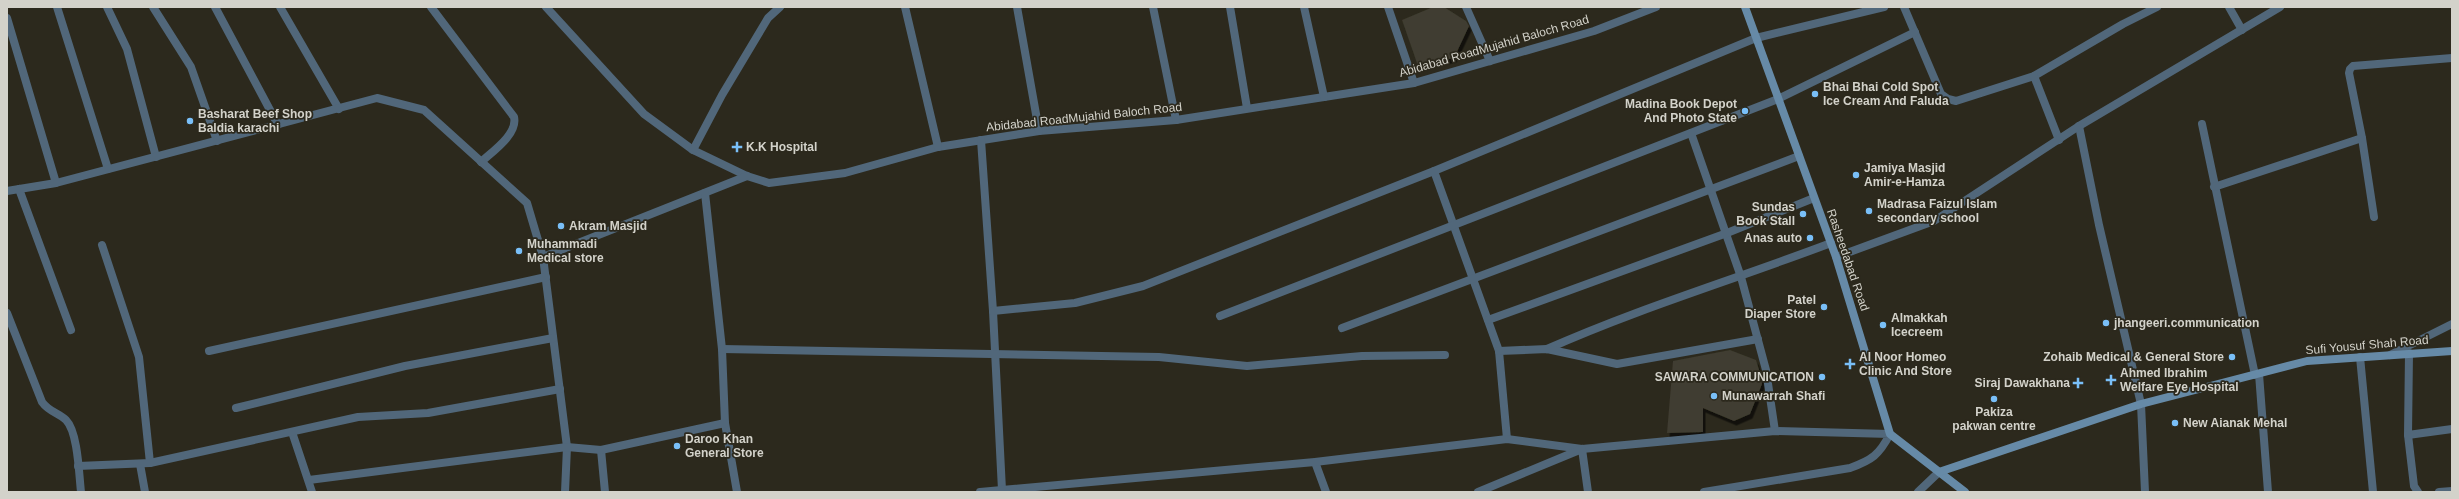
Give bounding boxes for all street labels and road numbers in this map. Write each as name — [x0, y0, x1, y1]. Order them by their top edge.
street label: Abidabad RoadMujahid Baloch Road — [1397, 12, 1591, 80]
street label: Abidabad RoadMujahid Baloch Road — [985, 100, 1183, 134]
street label: Rasheedabad Road — [1824, 207, 1872, 313]
street label: Sufi Yousuf Shah Road — [2305, 333, 2429, 357]

